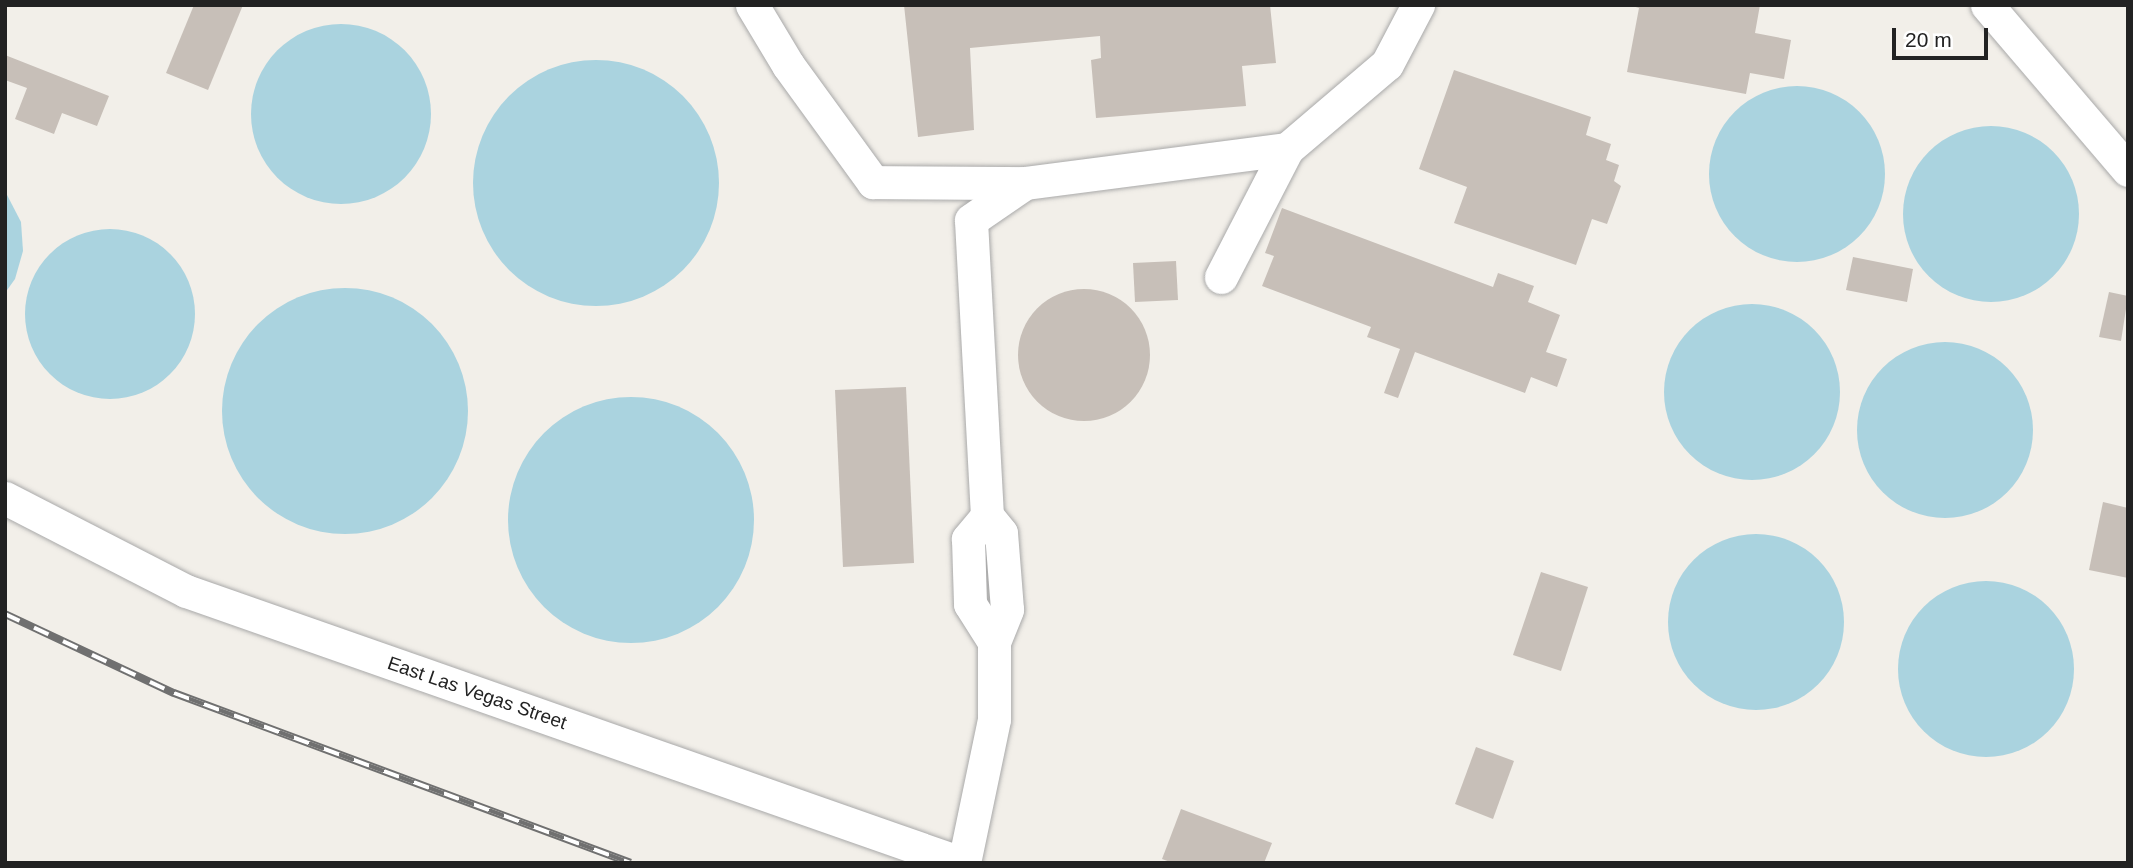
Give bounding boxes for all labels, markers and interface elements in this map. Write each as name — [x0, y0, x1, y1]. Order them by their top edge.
scale bar — [1895, 14, 1991, 58]
text: 20 m — [1905, 28, 1952, 51]
street label: East Las Vegas Street — [384, 652, 570, 734]

